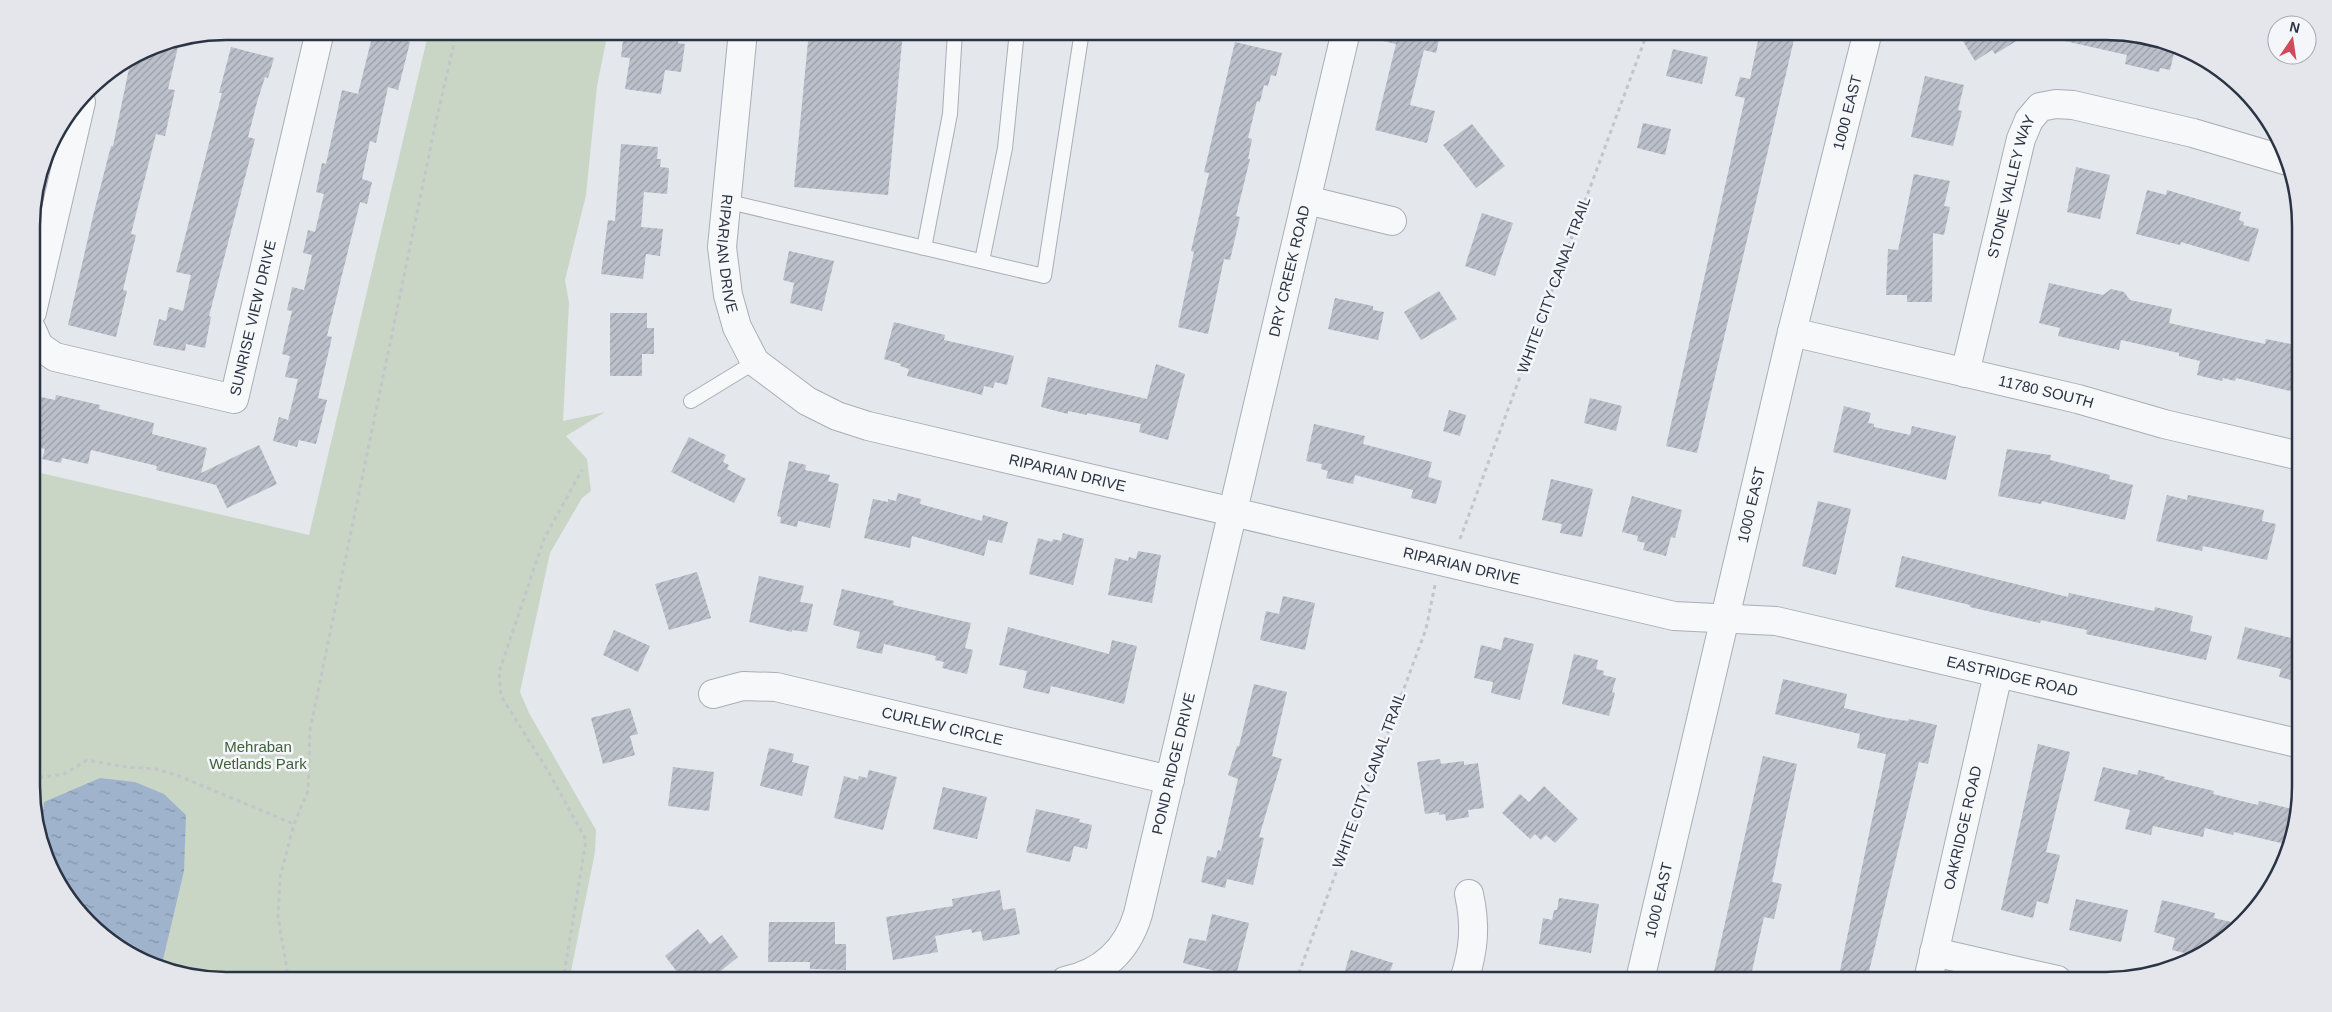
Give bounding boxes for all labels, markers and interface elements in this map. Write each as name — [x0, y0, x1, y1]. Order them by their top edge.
north arrow — [2267, 15, 2317, 65]
text: N — [2288, 18, 2302, 36]
street label: 1000 EAST — [1829, 73, 1865, 152]
street label: STONE VALLEY WAY — [1984, 112, 2038, 260]
street label: RIPARIAN DRIVE — [714, 194, 742, 315]
street label: WHITE CITY CANAL TRAIL — [1514, 194, 1593, 375]
street label: DRY CREEK ROAD — [1265, 203, 1313, 338]
street label: SUNRISE VIEW DRIVE — [226, 238, 279, 397]
street label: 11780 SOUTH — [1997, 372, 2096, 411]
street label: RIPARIAN DRIVE — [1007, 450, 1128, 495]
street label: 1000 EAST — [1734, 465, 1768, 544]
street label: RIPARIAN DRIVE — [1401, 543, 1522, 587]
street label: EASTRIDGE ROAD — [1945, 652, 2080, 700]
street label: WHITE CITY CANAL TRAIL — [1329, 689, 1408, 870]
street label: POND RIDGE DRIVE — [1148, 691, 1198, 836]
street label: CURLEW CIRCLE — [880, 703, 1005, 748]
park label: Mehraban Wetlands Park — [209, 738, 307, 772]
street label: OAKRIDGE ROAD — [1940, 764, 1985, 892]
street label: 1000 EAST — [1641, 861, 1675, 939]

